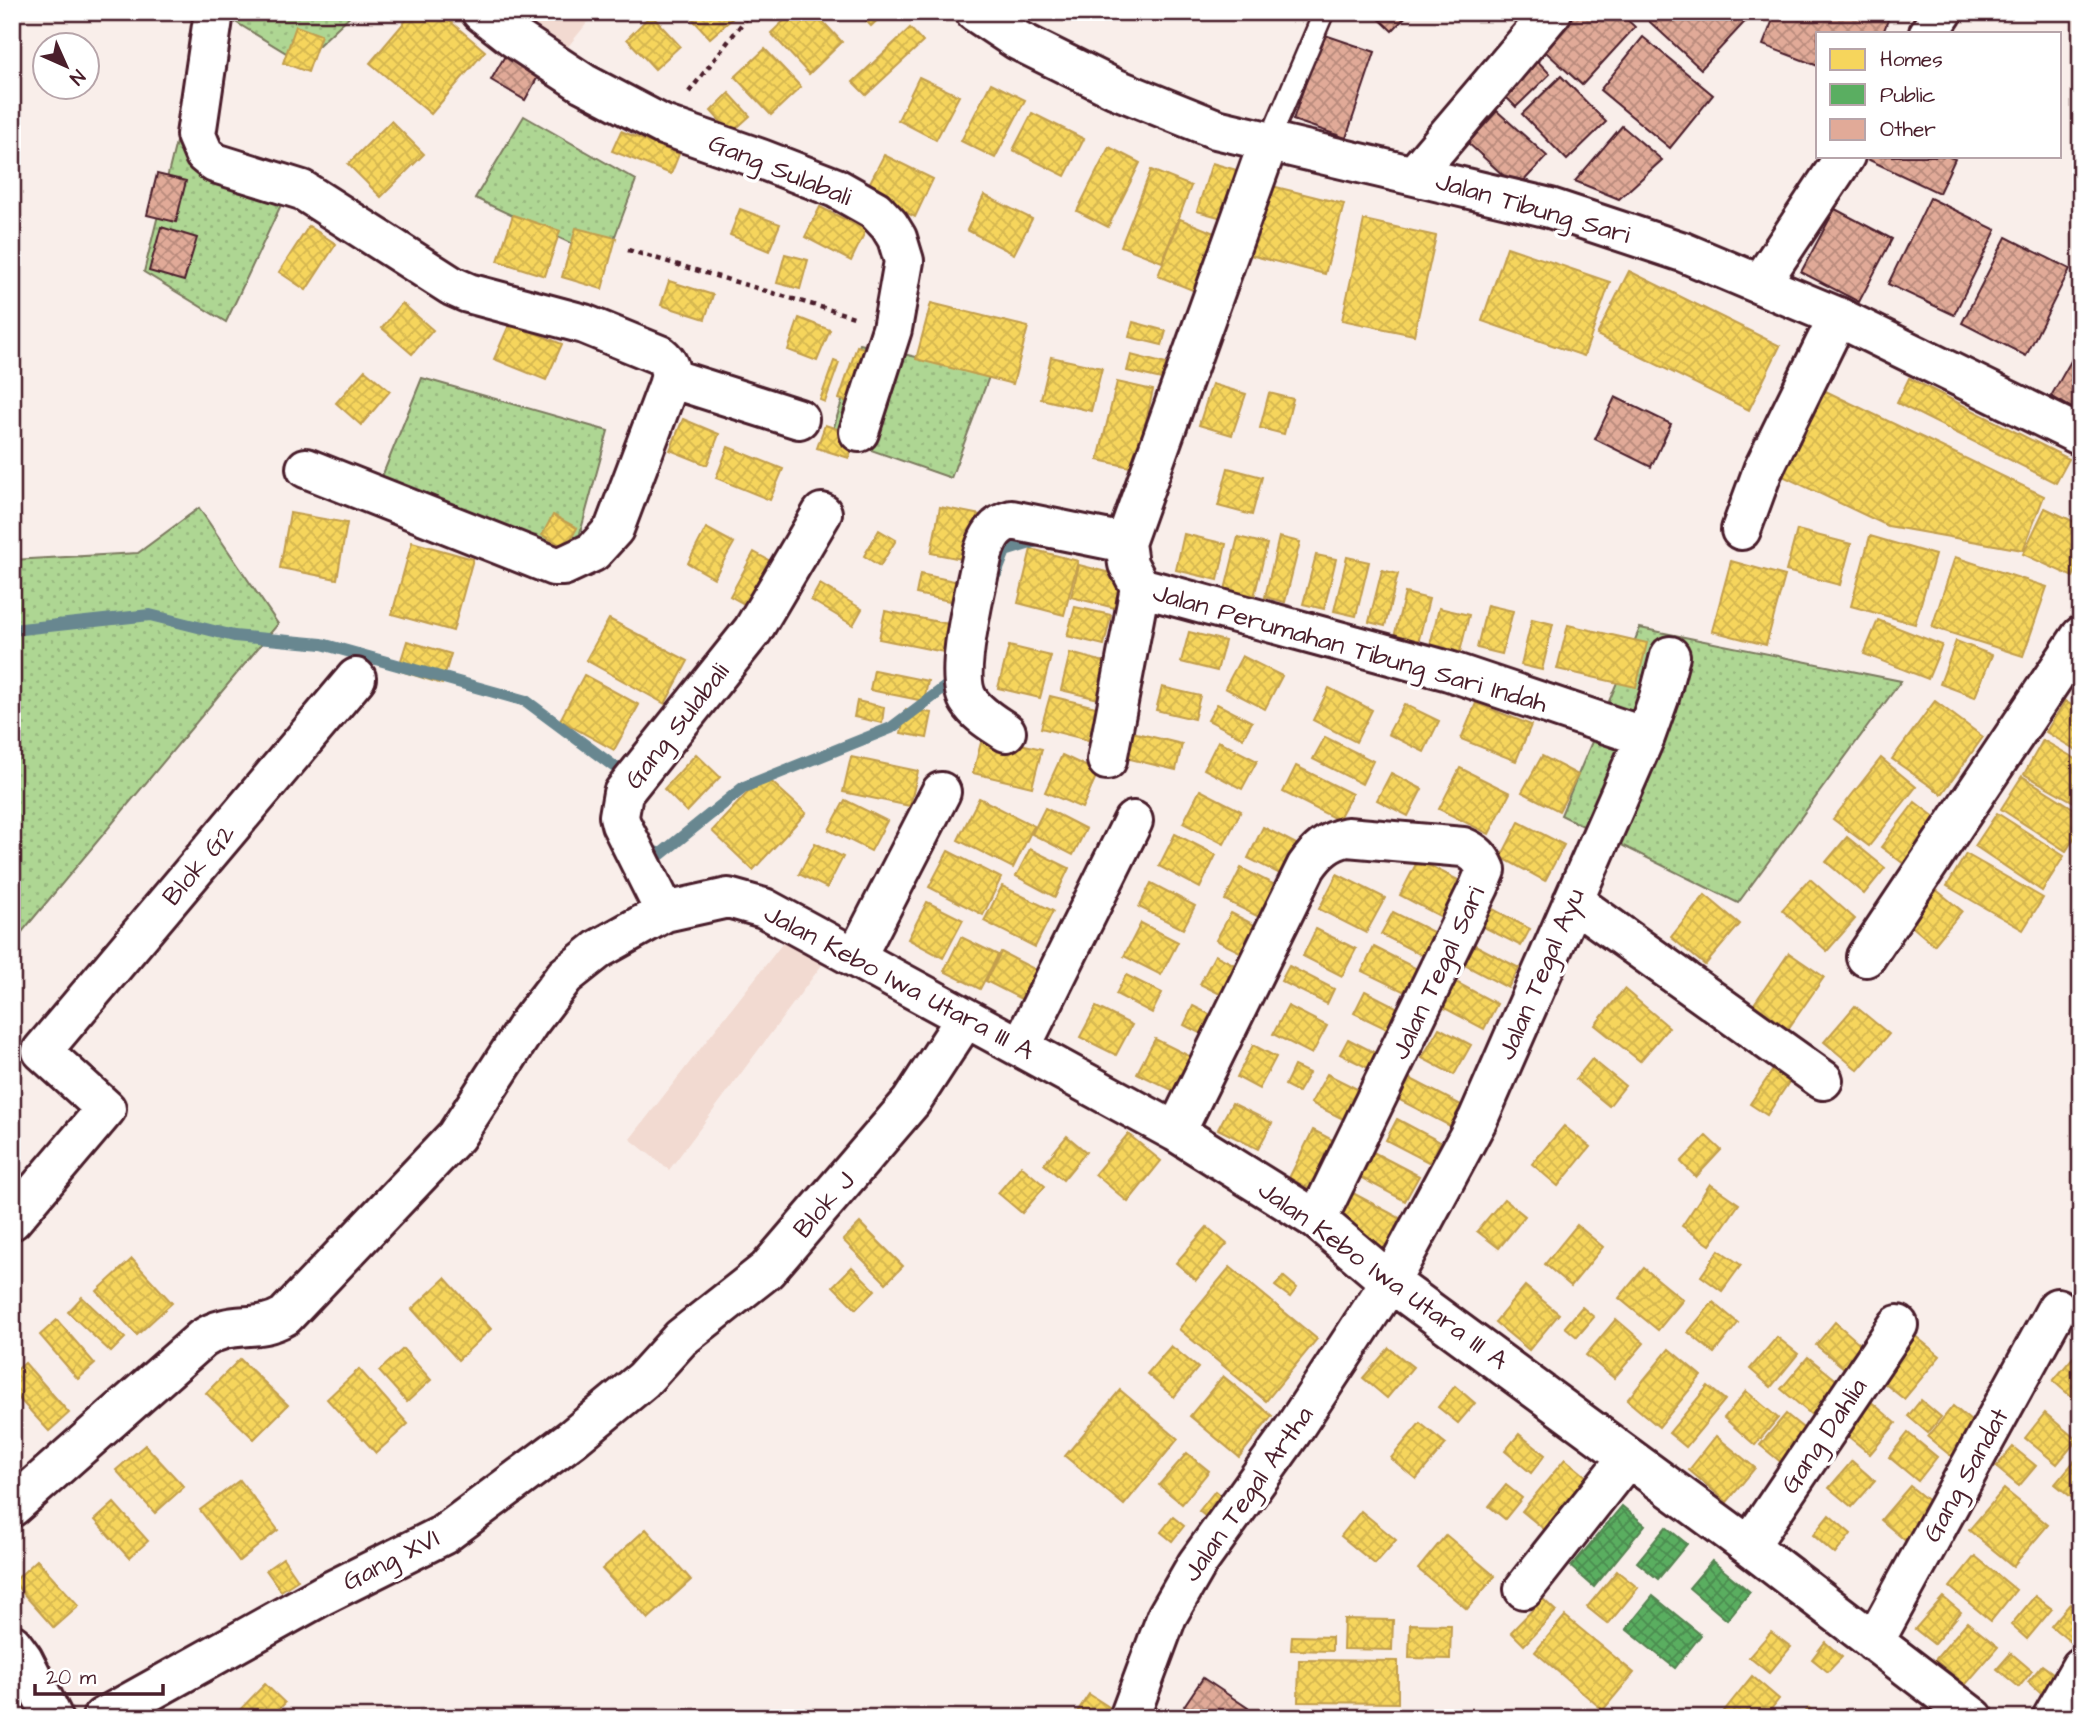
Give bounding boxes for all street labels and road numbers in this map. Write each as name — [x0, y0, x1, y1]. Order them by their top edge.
street label: Gang Sulabali — [702, 125, 857, 217]
street label: Jalan Tibung Sari — [1431, 163, 1634, 255]
street label: Jalan Perumahan Tibung Sari Indah — [1148, 574, 1551, 724]
street label: Gang Sulabali — [616, 655, 739, 798]
street label: Blok G2 — [154, 816, 244, 914]
street label: Jalan Tegal Sari — [1382, 880, 1496, 1066]
street label: Jalan Tegal Ayu — [1489, 883, 1595, 1066]
street label: Jalan Kebo Iwa Utara III A — [758, 895, 1041, 1069]
street label: Blok J — [785, 1164, 863, 1246]
street label: Jalan Kebo Iwa Utara III A — [1251, 1172, 1516, 1378]
street label: Gang Dahlia — [1772, 1371, 1878, 1502]
street label: Jalan Tegal Artha — [1174, 1399, 1324, 1590]
street label: Gang Sandat — [1914, 1401, 2020, 1549]
street label: Gang XVI — [337, 1520, 446, 1601]

